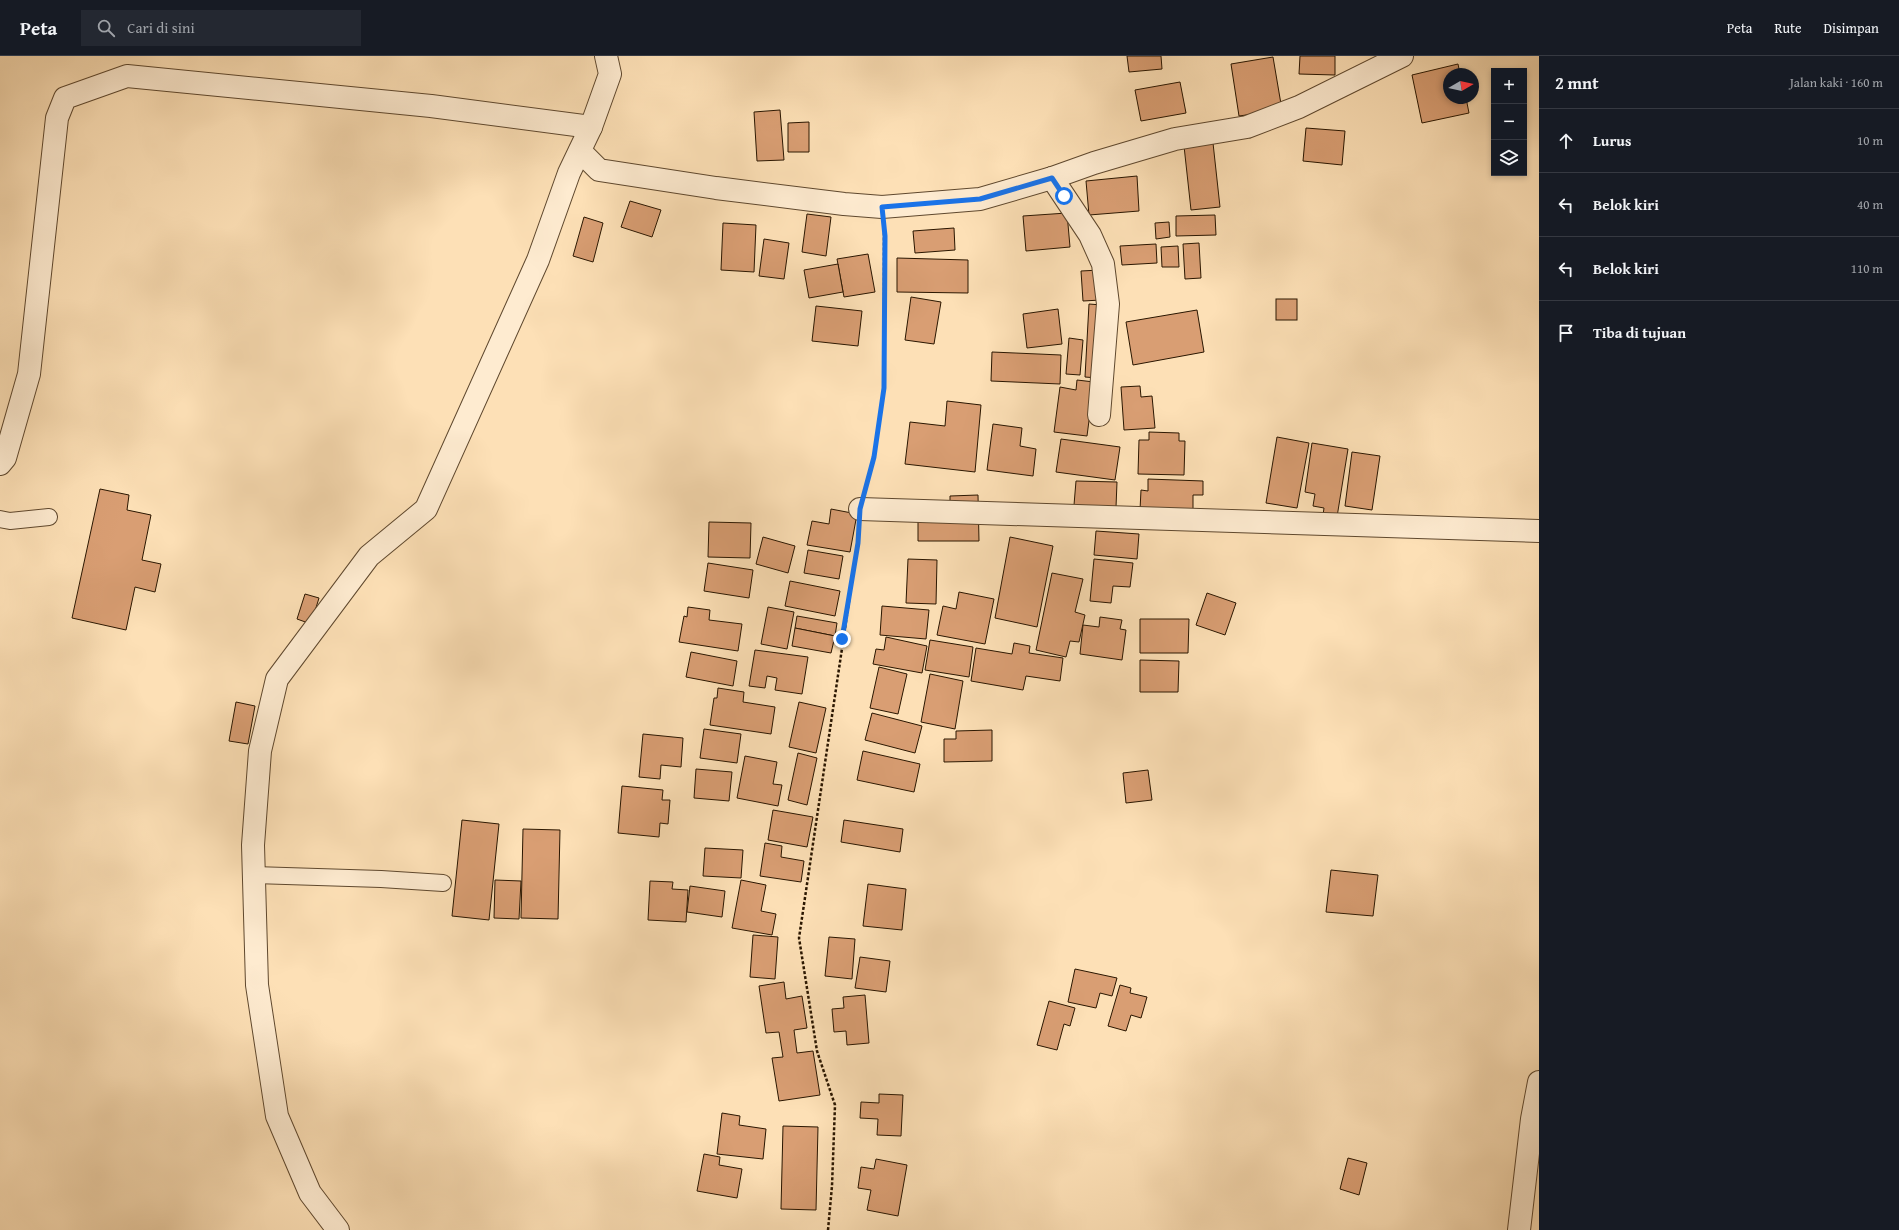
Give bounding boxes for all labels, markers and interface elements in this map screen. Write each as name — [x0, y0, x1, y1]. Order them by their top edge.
search box — [81, 10, 361, 46]
text: Peta — [20, 14, 57, 42]
icon: search — [95, 17, 117, 39]
text: Cari di sini — [127, 17, 195, 38]
text: Peta — [1727, 18, 1752, 38]
text: Rute — [1774, 18, 1802, 38]
text: Disimpan — [1824, 18, 1879, 38]
north arrow — [1443, 68, 1479, 104]
map controls — [1491, 68, 1527, 176]
button: + — [1491, 68, 1527, 104]
text: 2 mnt — [1555, 70, 1599, 95]
text: Jalan kaki · 160 m — [1790, 73, 1883, 92]
button: − — [1491, 104, 1527, 140]
icon: ahead — [1555, 130, 1577, 152]
text: Lurus — [1593, 130, 1631, 151]
text: 10 m — [1857, 131, 1883, 150]
button: layers — [1491, 140, 1527, 176]
route start — [1055, 187, 1073, 205]
icon: left — [1555, 194, 1577, 216]
text: Belok kiri — [1593, 194, 1659, 215]
text: 40 m — [1857, 195, 1883, 214]
icon: left — [1555, 258, 1577, 280]
text: Belok kiri — [1593, 258, 1659, 279]
text: 110 m — [1851, 259, 1883, 278]
icon: arrive — [1555, 322, 1577, 344]
text: Tiba di tujuan — [1593, 322, 1686, 343]
route end — [833, 630, 851, 648]

